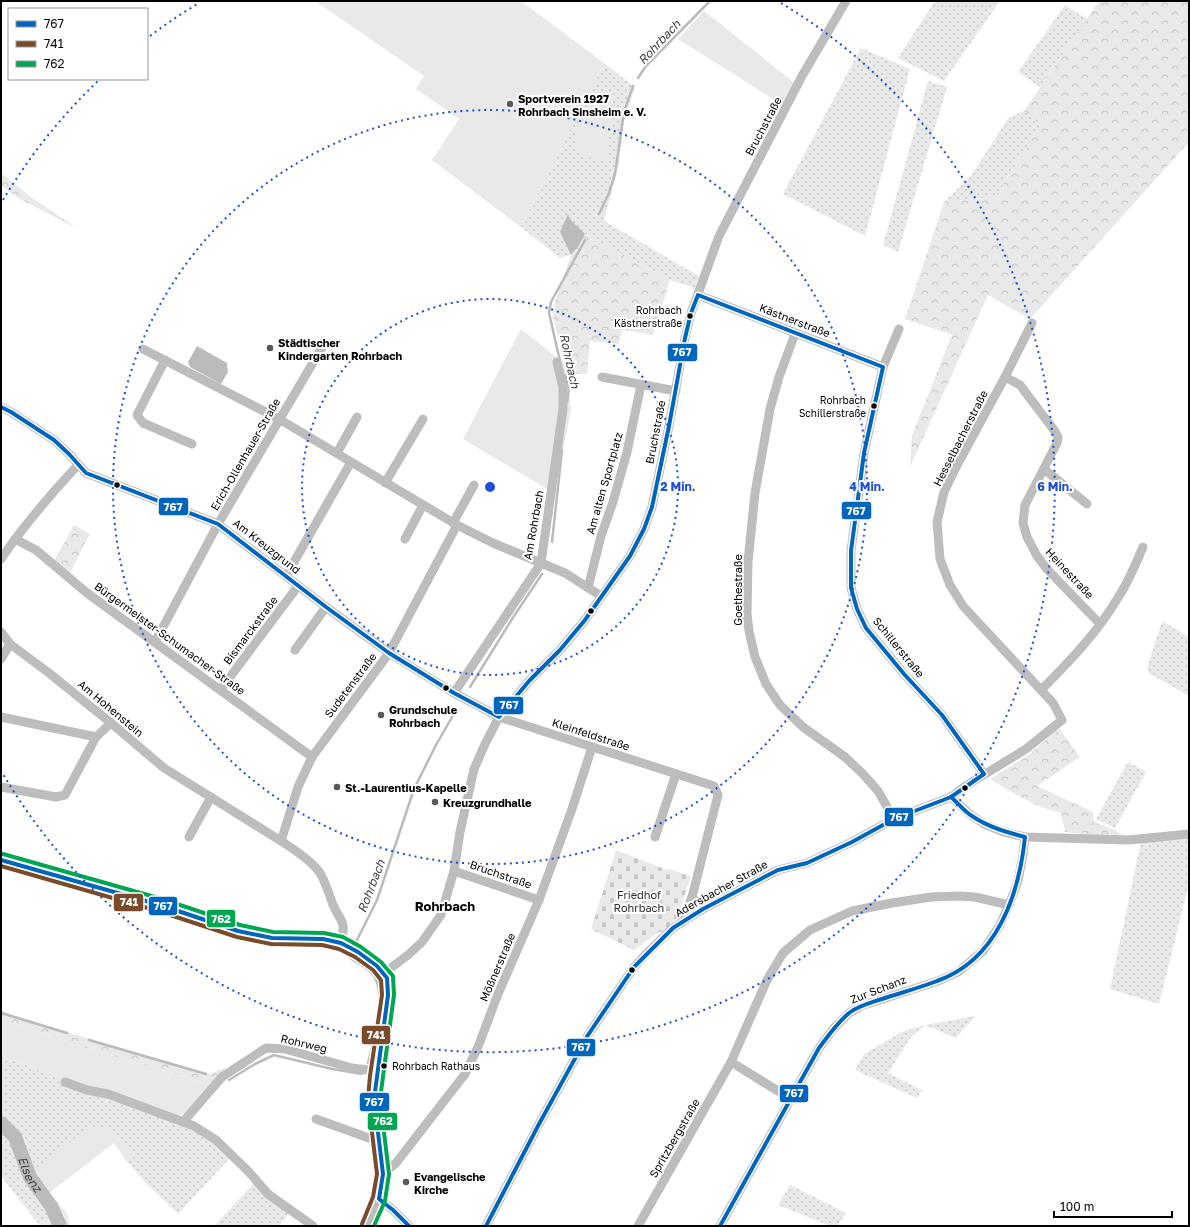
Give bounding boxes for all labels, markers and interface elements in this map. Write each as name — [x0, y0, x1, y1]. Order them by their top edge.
legend — [8, 8, 148, 80]
text: 767 — [44, 16, 64, 31]
water label: Rohrbach — [635, 16, 684, 67]
text: 741 — [44, 36, 64, 51]
text: 762 — [44, 56, 65, 71]
place label: Sportverein 1927 Rohrbach Sinsheim e. V. — [518, 92, 647, 118]
street label: Bruchstraße — [742, 94, 784, 158]
marker: Sportverein 1927 Rohrbach Sinsheim e. V. — [505, 99, 515, 109]
street label: Kästnerstraße — [758, 301, 832, 339]
place label: Rohrbach Kästnerstraße — [614, 304, 682, 329]
marker: Rohrbach Kästnerstraße — [685, 311, 695, 321]
water label: Rohrbach — [557, 332, 583, 390]
place label: Städtischer Kindergarten Rohrbach — [278, 336, 402, 362]
marker: Städtischer Kindergarten Rohrbach — [265, 343, 275, 353]
line badge: 767 — [667, 343, 698, 362]
text: 767 — [673, 345, 691, 358]
street label: Hesselbacherstraße — [930, 388, 990, 488]
place label: Rohrbach Schillerstraße — [799, 394, 866, 419]
street label: Erich-Ollenhauer-Straße — [208, 396, 282, 512]
street label: Bruchstraße — [642, 399, 668, 465]
marker: Rohrbach Schillerstraße — [869, 401, 879, 411]
street label: Am alten Sportplatz — [583, 430, 625, 536]
text: 2 Min. — [660, 479, 696, 494]
text: 4 Min. — [849, 479, 885, 494]
text: 6 Min. — [1037, 479, 1073, 494]
unlabelled marker — [112, 480, 122, 490]
centre of rings — [483, 480, 497, 494]
street label: Am Rohrbach — [520, 489, 546, 561]
line badge: 767 — [158, 497, 189, 516]
text: 767 — [164, 500, 182, 513]
line badge: 767 — [841, 501, 872, 520]
text: 767 — [847, 504, 865, 517]
street label: Am Kreuzgrund — [231, 516, 303, 576]
street label: Heinestraße — [1043, 545, 1097, 601]
street label: Goethestraße — [731, 554, 744, 626]
street label: Bürgermeister-Schumacher-Straße — [92, 579, 248, 697]
street label: Bismarckstraße — [220, 593, 280, 667]
unlabelled marker — [586, 606, 596, 616]
street label: Schillerstraße — [871, 614, 927, 680]
street label: Sudetenstraße — [321, 650, 379, 720]
street label: Am Hohenstein — [76, 677, 146, 739]
unlabelled marker — [441, 683, 451, 693]
line badge: 767 — [493, 696, 524, 715]
text: 767 — [500, 698, 518, 711]
place label: Grundschule Rohrbach — [389, 703, 458, 729]
marker: Grundschule Rohrbach — [376, 710, 386, 720]
street label: Kleinfeldstraße — [551, 715, 631, 753]
place label: St.-Laurentius-Kapelle — [345, 781, 467, 794]
marker: St.-Laurentius-Kapelle — [332, 782, 342, 792]
unlabelled marker — [960, 783, 970, 793]
place label: Kreuzgrundhalle — [443, 796, 532, 809]
marker: Kreuzgrundhalle — [430, 797, 440, 807]
line badge: 767 — [884, 807, 914, 827]
text: 767 — [890, 810, 908, 823]
water label: Rohrbach — [354, 857, 388, 915]
street label: Bruchstraße — [468, 857, 534, 891]
street label: Adersbacher Straße — [672, 857, 770, 919]
park label: Friedhof Rohrbach — [614, 888, 664, 914]
line badge: 741 — [113, 893, 144, 912]
text: 741 — [120, 895, 139, 908]
line badge: 767 — [148, 896, 178, 916]
district label: Rohrbach — [415, 898, 475, 914]
text: 767 — [154, 899, 172, 912]
line badge: 762 — [206, 909, 236, 928]
text: 762 — [211, 912, 231, 925]
street label: Mößnerstraße — [477, 931, 517, 1003]
unlabelled marker — [627, 965, 637, 975]
street label: Zur Schanz — [848, 972, 908, 1006]
line badge: 741 — [361, 1025, 391, 1045]
text: 741 — [367, 1028, 386, 1041]
street label: Rohrweg — [280, 1031, 328, 1055]
line badge: 767 — [566, 1038, 596, 1057]
text: 767 — [572, 1040, 590, 1053]
place label: Rohrbach Rathaus — [392, 1060, 480, 1072]
marker: Rohrbach Rathaus — [379, 1061, 389, 1071]
line badge: 767 — [779, 1084, 809, 1103]
text: 767 — [785, 1086, 803, 1099]
line badge: 767 — [359, 1092, 390, 1112]
text: 767 — [365, 1095, 383, 1108]
street label: Spritzbergstraße — [646, 1096, 702, 1180]
line badge: 762 — [367, 1112, 398, 1131]
text: 762 — [373, 1114, 393, 1127]
water label: Elsenz — [15, 1154, 47, 1196]
place label: Evangelische Kirche — [414, 1170, 486, 1196]
marker: Evangelische Kirche — [401, 1177, 411, 1187]
scale bar — [1054, 1193, 1172, 1219]
text: 100 m — [1060, 1199, 1094, 1214]

